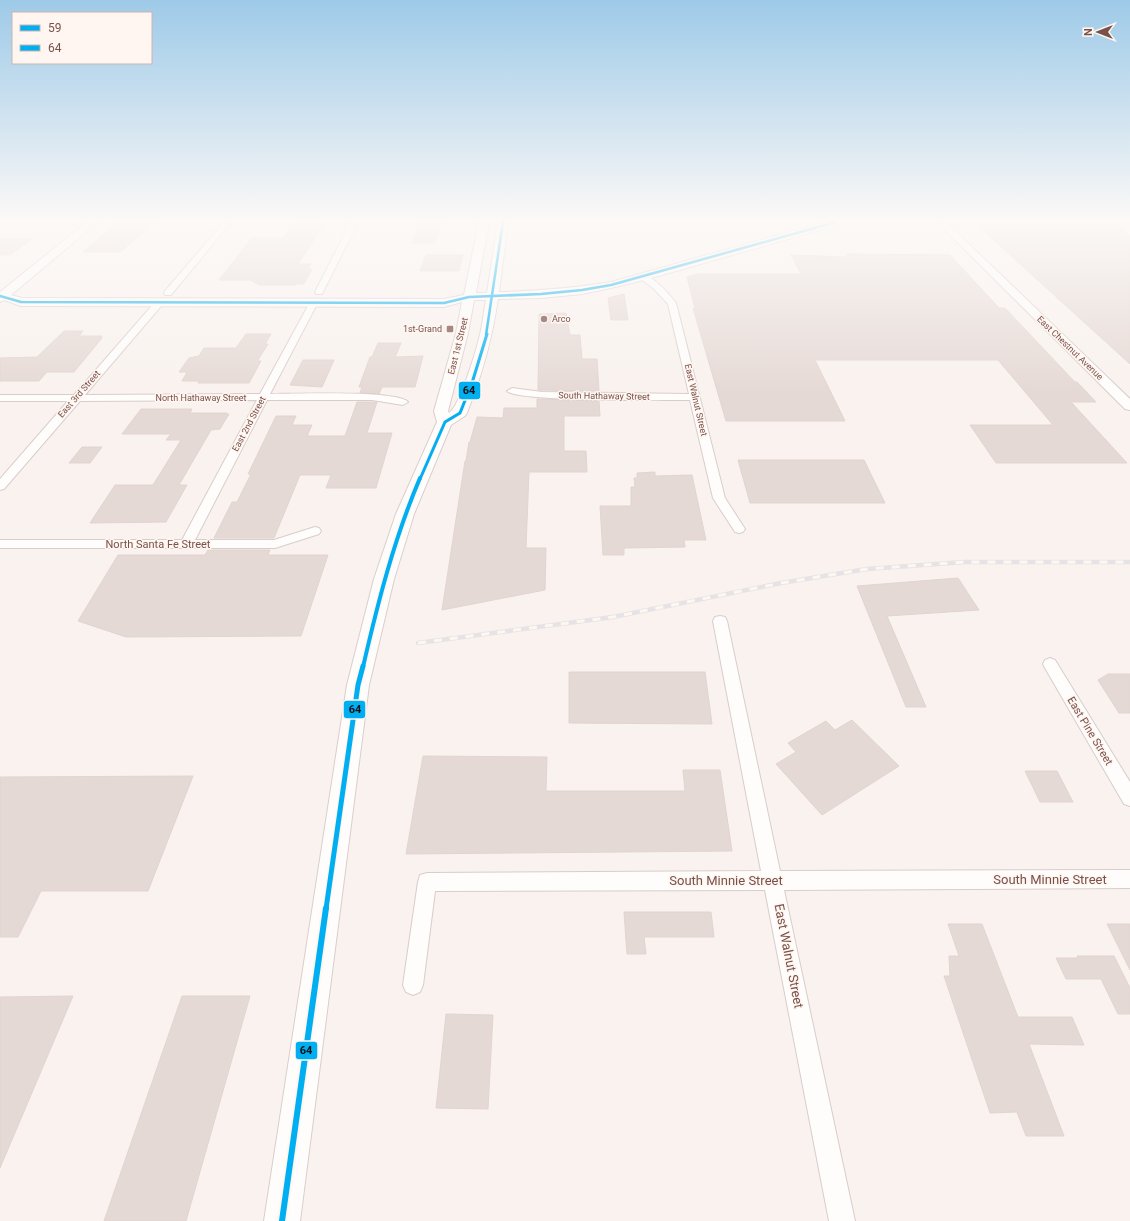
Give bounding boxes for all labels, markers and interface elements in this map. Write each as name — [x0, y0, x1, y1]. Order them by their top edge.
legend — [12, 12, 152, 64]
north arrow — [1078, 12, 1118, 52]
text: 59 — [48, 21, 62, 35]
text: N — [1082, 28, 1095, 36]
text: 64 — [48, 41, 62, 55]
marker: Arco — [539, 314, 549, 324]
place label: Arco — [552, 314, 571, 324]
street label: East Chestnut Avenue — [1035, 314, 1105, 382]
street label: East 1st Street — [446, 316, 470, 376]
place label: 1st-Grand — [403, 324, 442, 334]
marker: 1st-Grand — [445, 324, 455, 334]
street label: East Walnut Street — [683, 363, 709, 437]
street label: East 3rd Street — [56, 368, 102, 420]
line badge: 64 — [458, 381, 481, 400]
text: 64 — [463, 384, 476, 397]
street label: South Hathaway Street — [558, 390, 650, 402]
street label: North Hathaway Street — [156, 393, 246, 403]
street label: East 2nd Street — [230, 395, 268, 453]
street label: North Santa Fe Street — [106, 538, 211, 551]
street label: East Pine Street — [1064, 694, 1116, 768]
line badge: 64 — [343, 700, 366, 719]
text: 64 — [349, 703, 362, 716]
street label: South Minnie Street — [993, 872, 1107, 887]
street label: South Minnie Street — [669, 873, 783, 888]
street label: East Walnut Street — [771, 902, 807, 1010]
line badge: 64 — [295, 1041, 318, 1060]
text: 64 — [300, 1044, 313, 1057]

